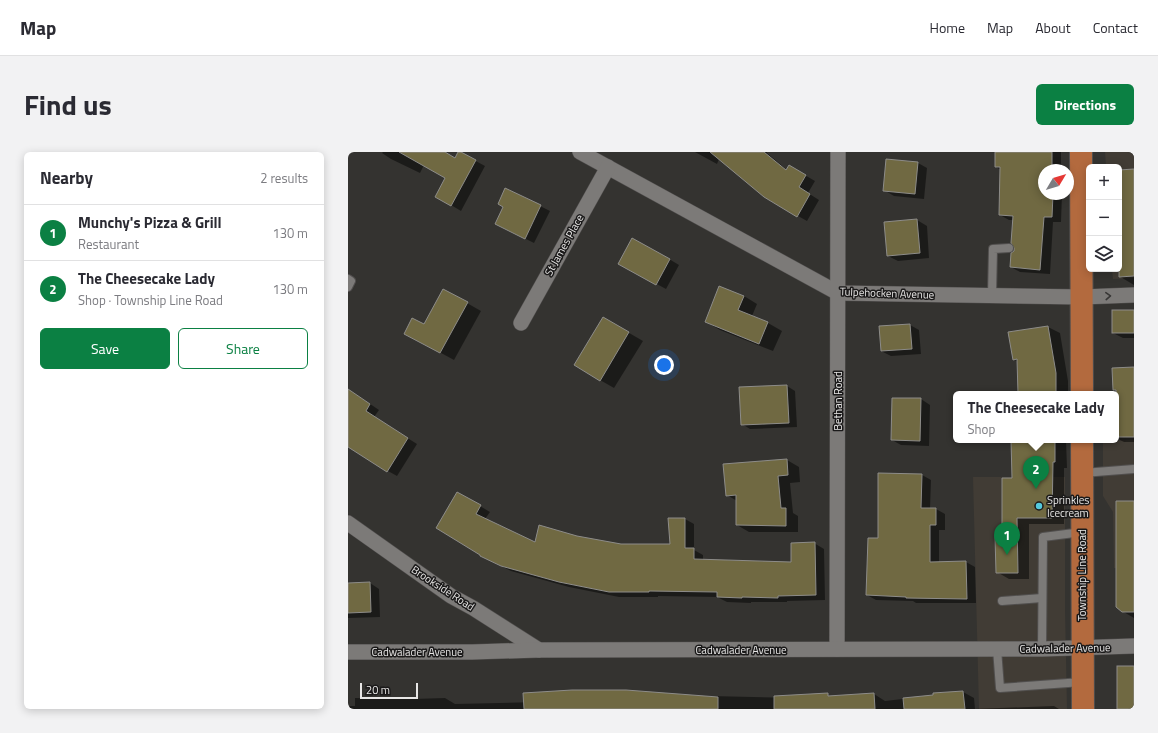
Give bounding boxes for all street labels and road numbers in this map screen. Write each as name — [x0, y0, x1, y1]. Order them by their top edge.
street label: St James Place — [541, 211, 588, 279]
street label: Tulpehocken Avenue — [839, 283, 935, 303]
street label: Bethan Road — [830, 371, 846, 431]
street label: Township Line Road — [1074, 529, 1090, 621]
street label: Brookside Road — [408, 562, 478, 615]
street label: Cadwalader Avenue — [1019, 639, 1111, 657]
street label: Cadwalader Avenue — [695, 642, 787, 658]
street label: Cadwalader Avenue — [371, 644, 463, 660]

